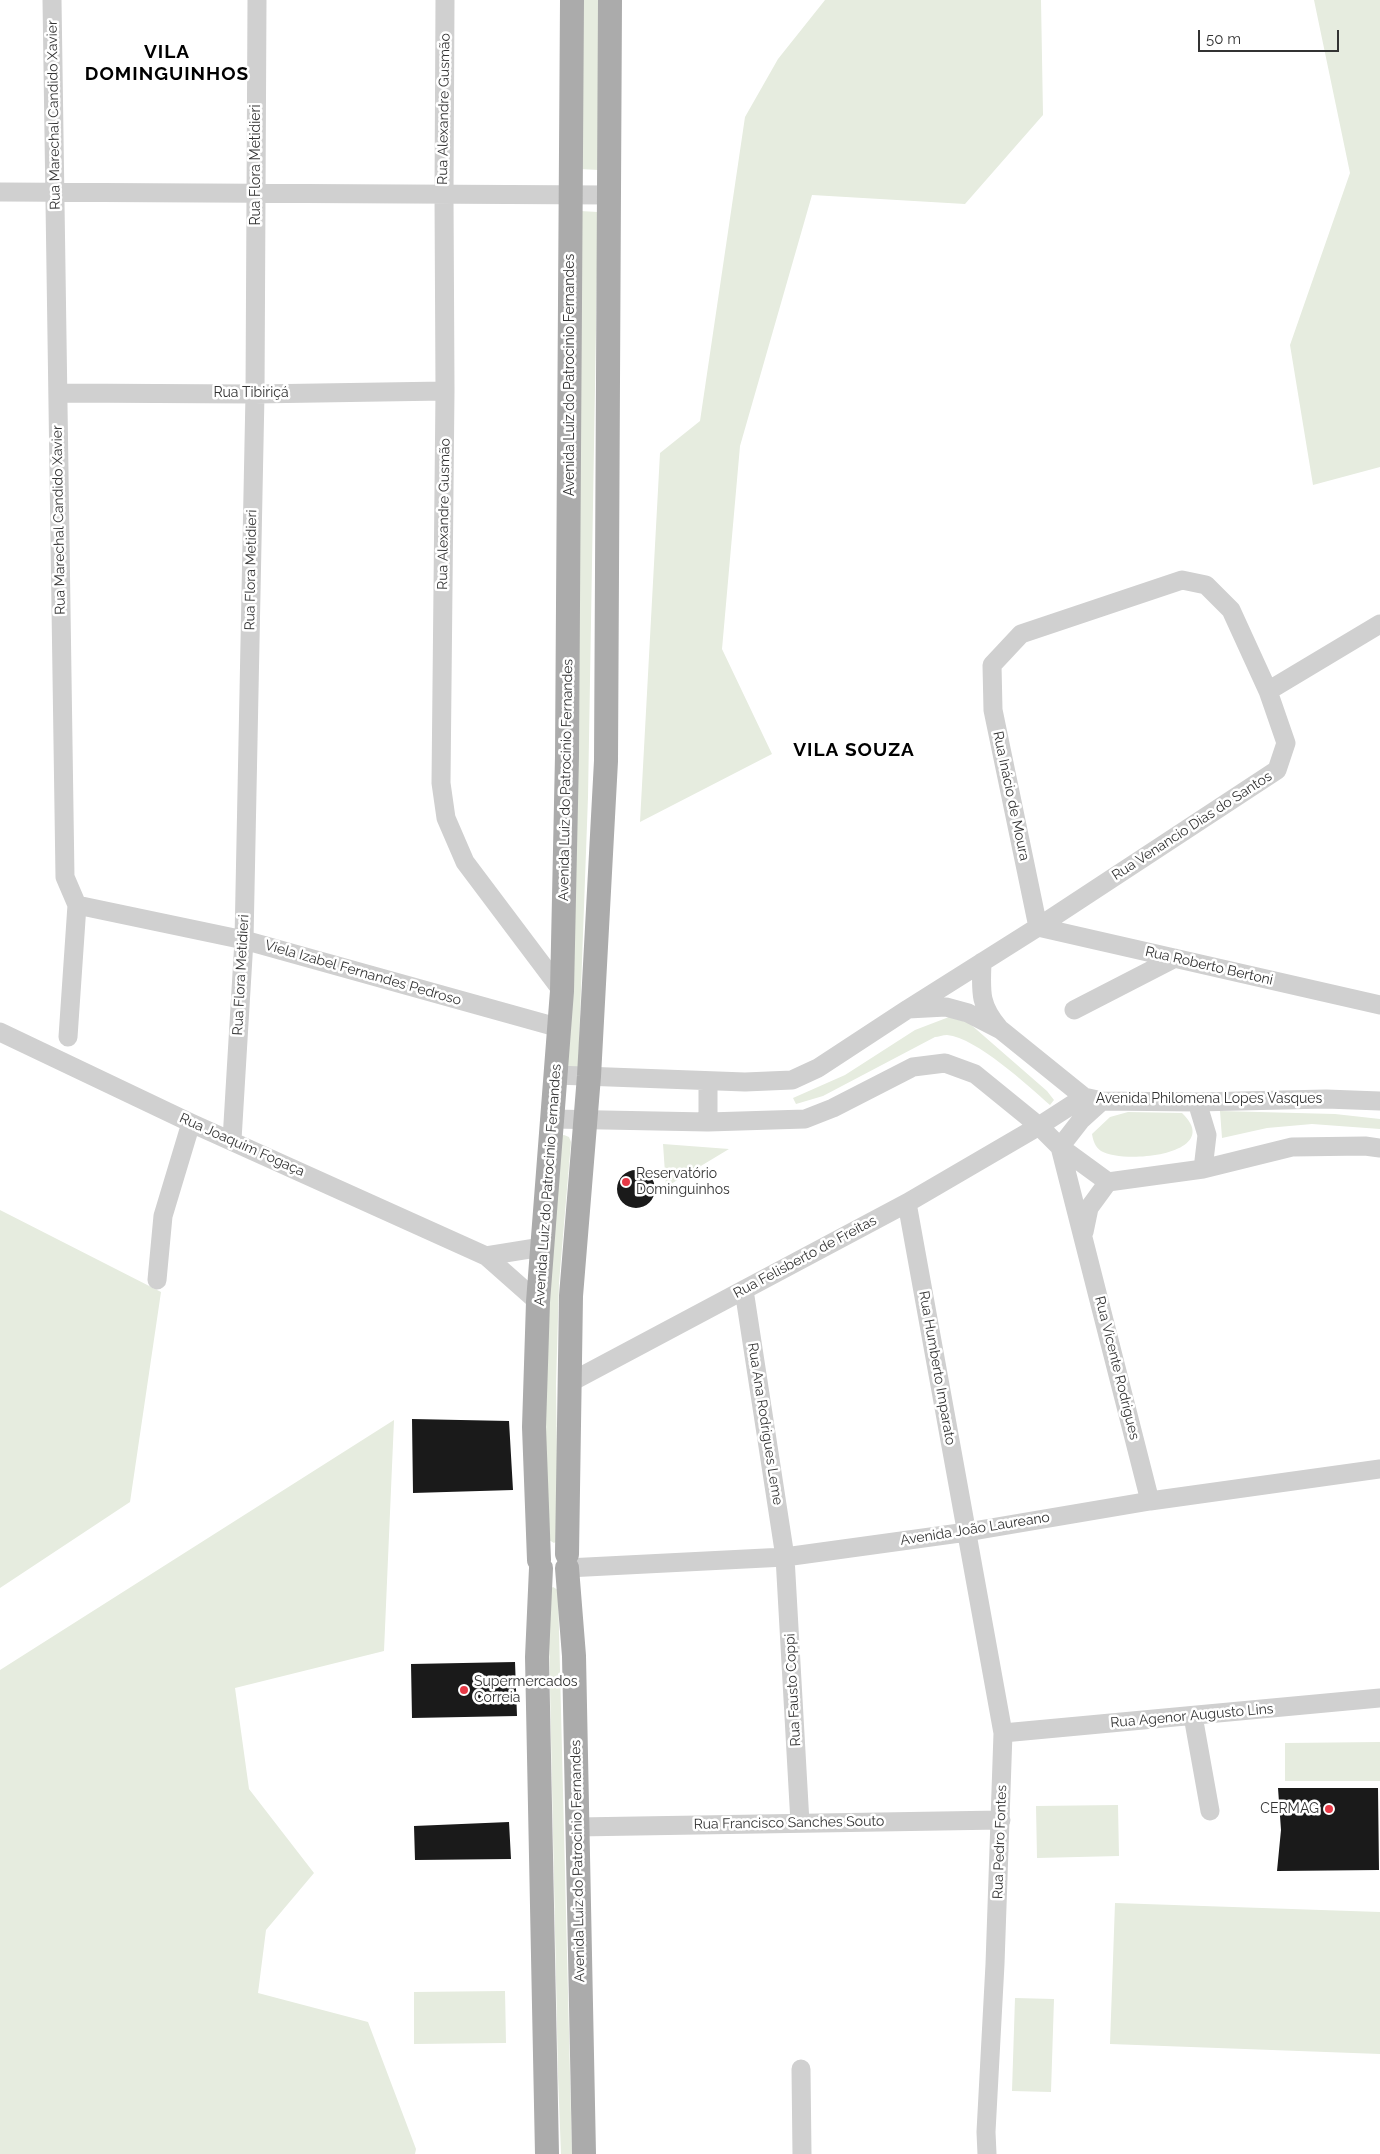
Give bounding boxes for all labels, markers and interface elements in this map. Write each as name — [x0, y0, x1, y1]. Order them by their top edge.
street label: Rua Marechal Candido Xavier — [44, 20, 64, 210]
scale bar — [1200, 20, 1341, 52]
text: 50 m — [1206, 30, 1241, 48]
street label: Rua Alexandre Gusmão — [434, 33, 454, 185]
district label: VILA DOMINGUINHOS — [83, 41, 251, 85]
street label: Rua Flora Metidieri — [248, 104, 264, 226]
street label: Avenida Luiz do Patrocinio Fernandes — [562, 254, 578, 496]
street label: Rua Tibiriçá — [213, 385, 289, 401]
street label: Rua Marechal Candido Xavier — [49, 425, 69, 615]
street label: Rua Alexandre Gusmão — [434, 438, 454, 590]
street label: Rua Flora Metidieri — [242, 509, 260, 631]
street label: Avenida Luiz do Patrocinio Fernandes — [555, 659, 577, 901]
street label: Rua Inácio de Moura — [989, 730, 1033, 862]
district label: VILA SOUZA — [792, 739, 916, 761]
street label: Rua Venancio Dias do Santos — [1109, 768, 1275, 884]
street label: Rua Flora Metidieri — [229, 914, 253, 1036]
street label: Viela Izabel Fernandes Pedroso — [263, 937, 463, 1009]
street label: Rua Roberto Bertoni — [1143, 943, 1275, 989]
street label: Avenida Luiz do Patrocinio Fernandes — [531, 1063, 565, 1307]
street label: Avenida Philomena Lopes Vasques — [1096, 1091, 1322, 1107]
street label: Rua Joaquim Fogaça — [177, 1110, 307, 1180]
place label: Reservatório Dominguinhos — [636, 1166, 730, 1198]
marker: Reservatório Dominguinhos — [620, 1176, 632, 1188]
street label: Rua Felisberto de Freitas — [731, 1212, 879, 1302]
street label: Rua Humberto Imparato — [915, 1290, 959, 1446]
street label: Rua Vicente Rodrigues — [1091, 1295, 1143, 1441]
street label: Rua Ana Rodrigues Leme — [744, 1342, 786, 1506]
street label: Avenida João Laureano — [899, 1509, 1051, 1549]
street label: Rua Fausto Coppi — [782, 1633, 804, 1747]
place label: Supermercados Correia — [474, 1674, 577, 1706]
marker: Supermercados Correia — [458, 1684, 470, 1696]
street label: Rua Agenor Augusto Lins — [1110, 1701, 1274, 1731]
street label: Avenida Luiz do Patrocinio Fernandes — [567, 1740, 589, 1982]
street label: Rua Pedro Fontes — [990, 1785, 1010, 1899]
place label: CERMAG — [1260, 1801, 1319, 1817]
marker: CERMAG — [1323, 1803, 1335, 1815]
street label: Rua Francisco Sanches Souto — [694, 1813, 884, 1833]

